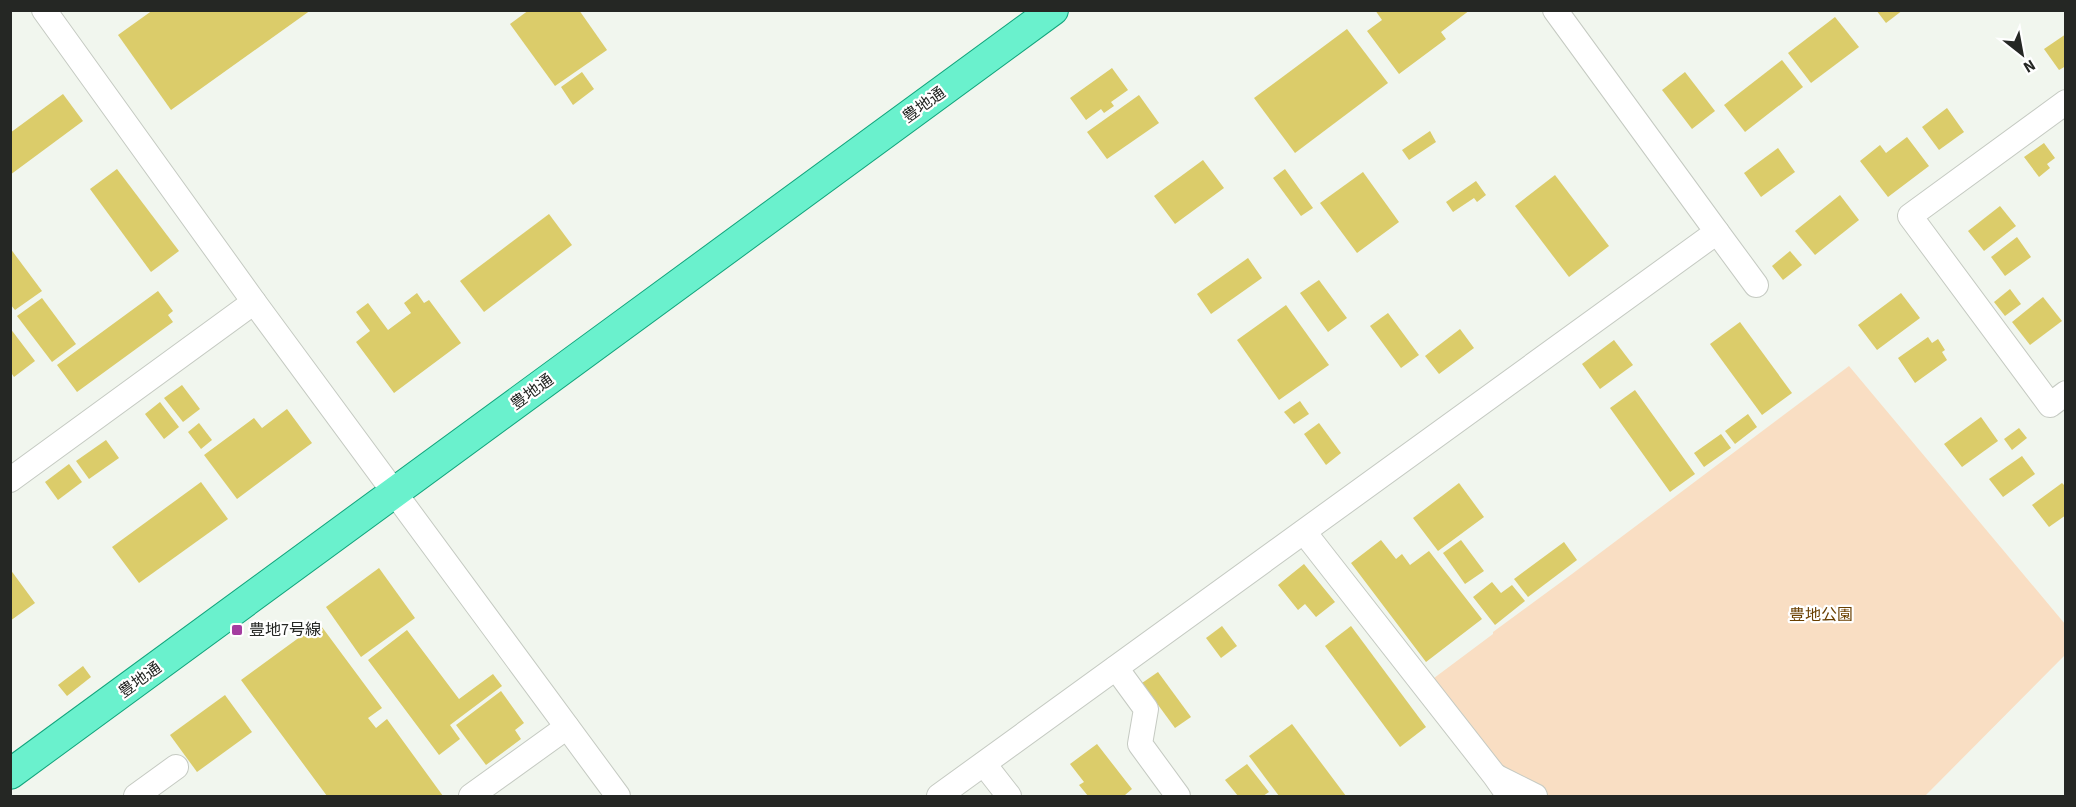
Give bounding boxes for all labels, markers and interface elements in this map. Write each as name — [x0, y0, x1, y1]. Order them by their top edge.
north arrow — [1992, 24, 2052, 84]
text: N — [2019, 54, 2039, 78]
street label: 豊地通 — [898, 82, 950, 128]
street label: 豊地通 — [506, 369, 558, 415]
park label: 豊地公園 — [1789, 604, 1853, 626]
place label: 豊地7号線 — [249, 619, 321, 641]
marker: 豊地7号線 — [230, 623, 244, 637]
street label: 豊地通 — [114, 657, 166, 703]

